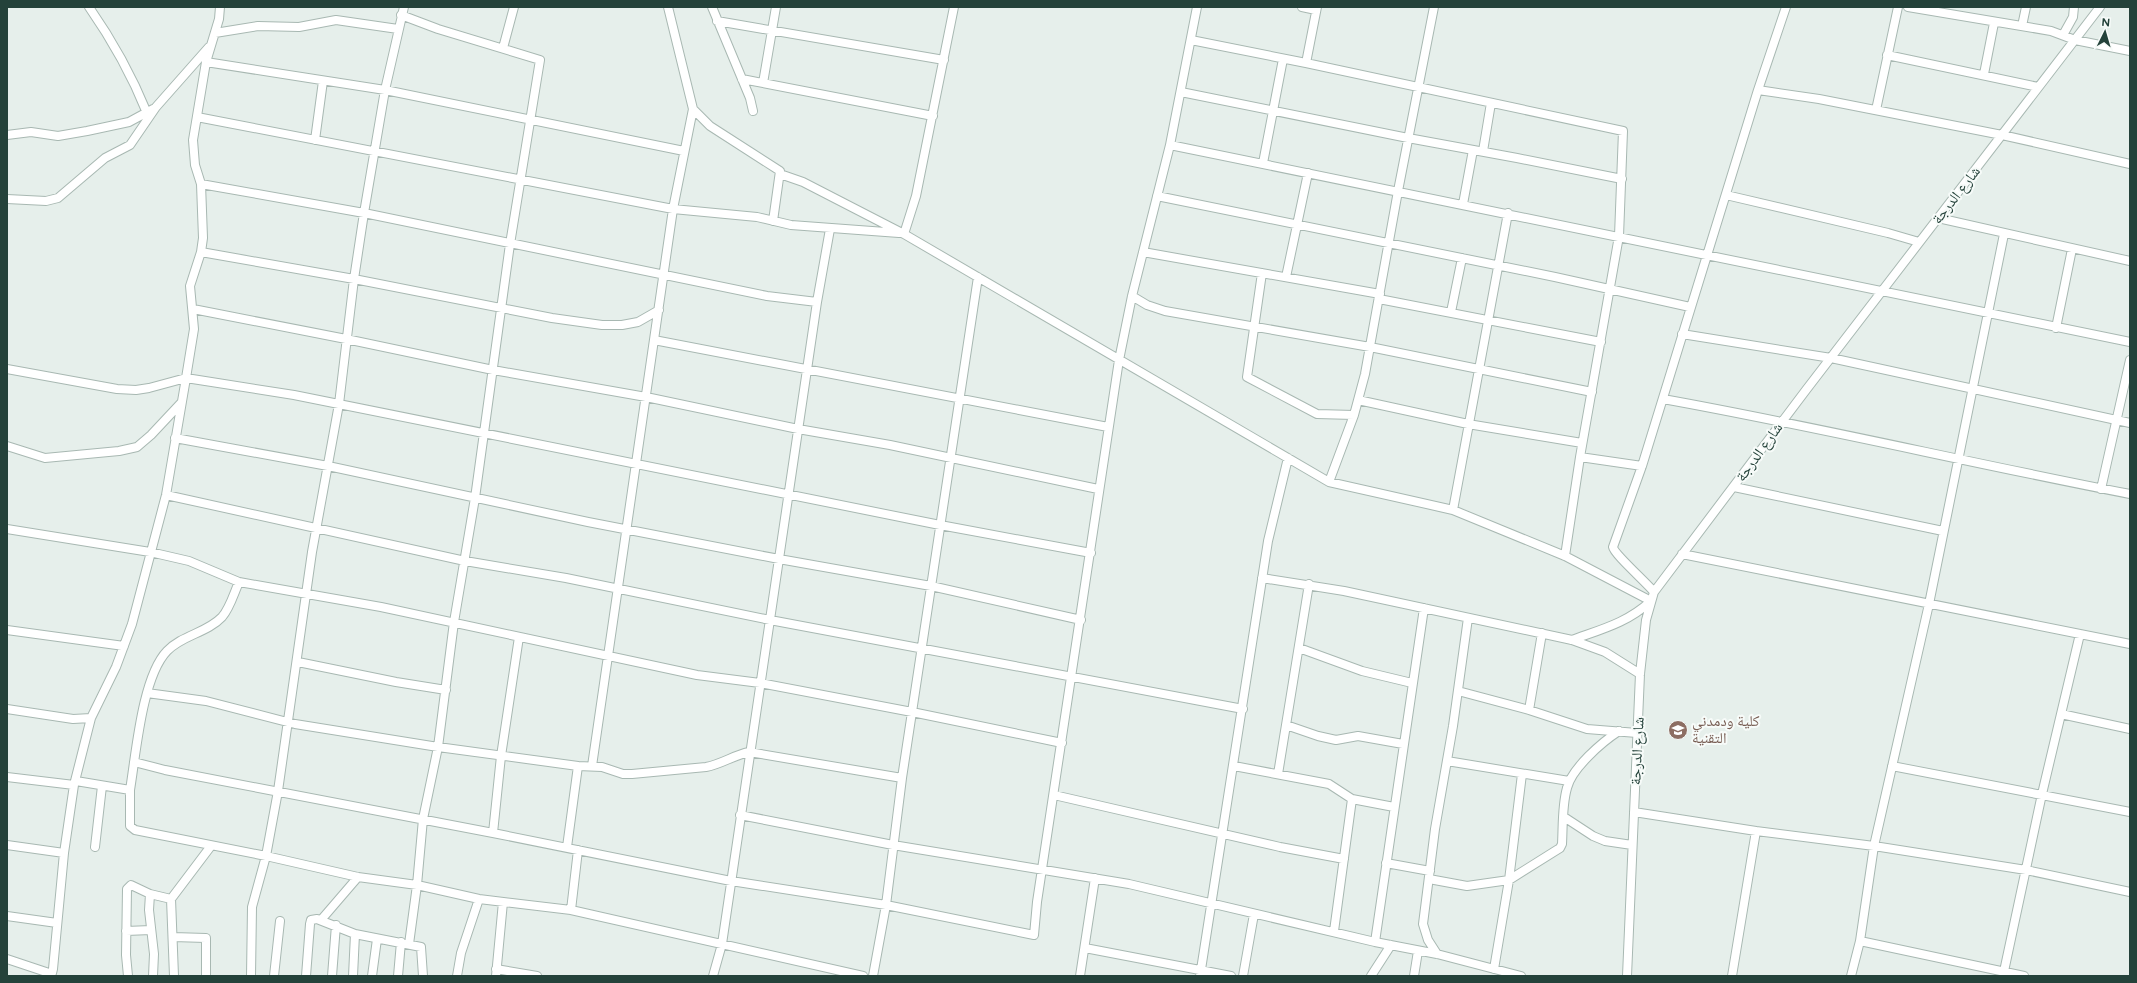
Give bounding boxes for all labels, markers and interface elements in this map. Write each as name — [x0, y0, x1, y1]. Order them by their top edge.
north arrow — [2085, 12, 2125, 52]
text: N — [2101, 16, 2111, 29]
street label: شارع الدرجة — [1928, 162, 1985, 228]
street label: شارع الدرجة — [1732, 419, 1787, 485]
place label: كلية ودمدني التقنية — [1692, 712, 1759, 747]
street label: شارع الدرجة — [1626, 716, 1649, 786]
school or university icon: كلية ودمدني التقنية — [1667, 719, 1689, 741]

